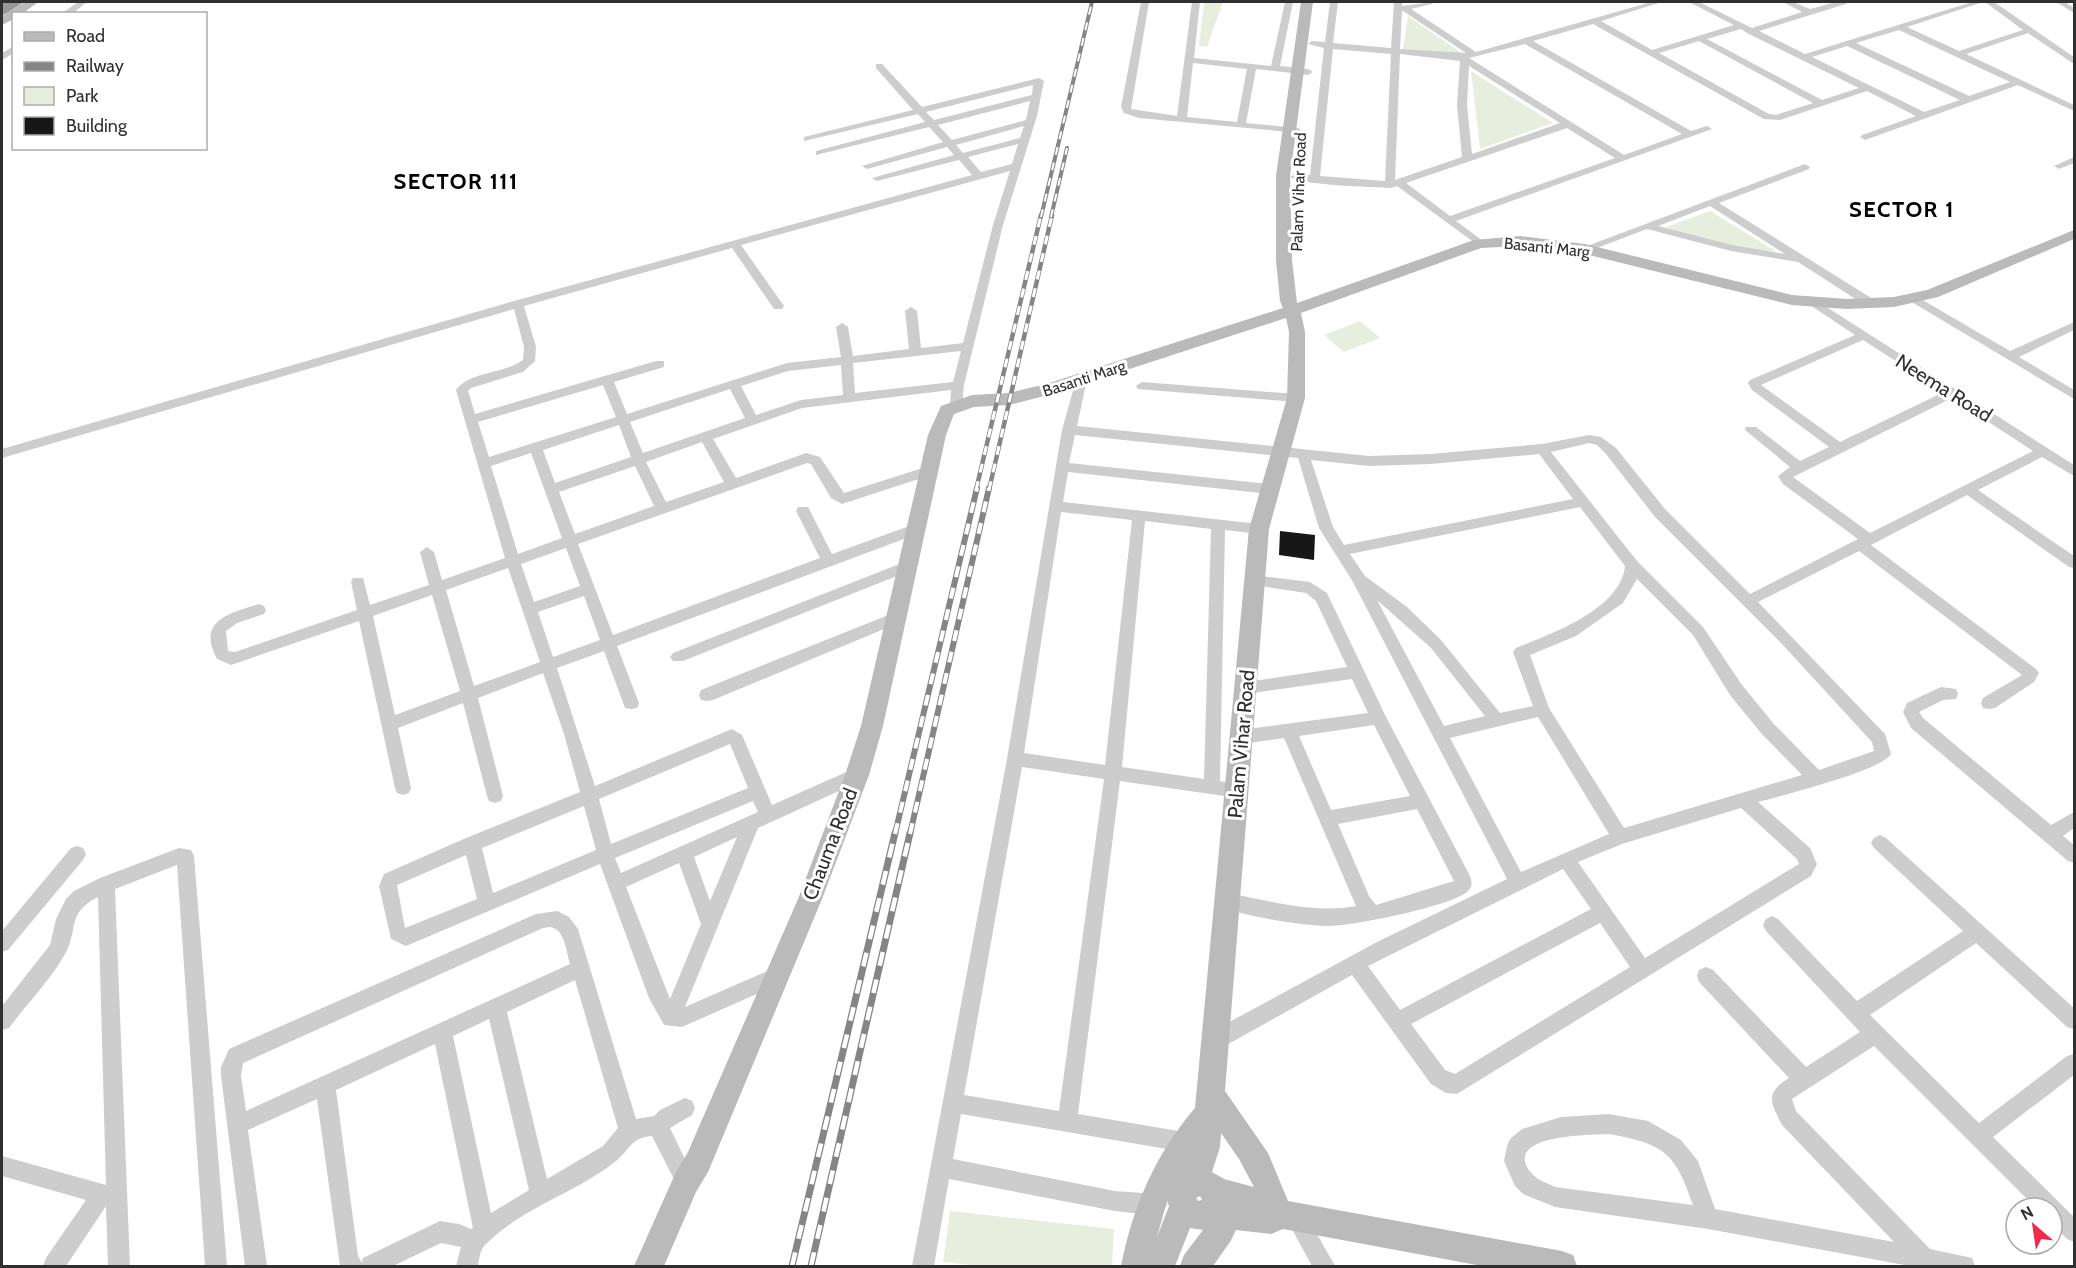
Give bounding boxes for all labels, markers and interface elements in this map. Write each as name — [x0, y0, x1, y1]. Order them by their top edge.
legend — [12, 12, 207, 150]
text: Road — [66, 25, 105, 47]
text: Railway — [66, 55, 124, 77]
text: Park — [66, 85, 99, 107]
text: Building — [66, 115, 128, 137]
street label: Palam Vihar Road — [1287, 132, 1310, 252]
district label: SECTOR 111 — [393, 168, 519, 195]
district label: SECTOR 1 — [1849, 196, 1955, 223]
street label: Basanti Marg — [1503, 234, 1592, 262]
street label: Neema Road — [1891, 349, 1997, 427]
street label: Basanti Marg — [1040, 356, 1129, 401]
street label: Palam Vihar Road — [1223, 669, 1259, 819]
street label: Chauma Road — [798, 784, 862, 904]
north arrow — [2004, 1196, 2064, 1256]
text: N — [2017, 1202, 2037, 1224]

